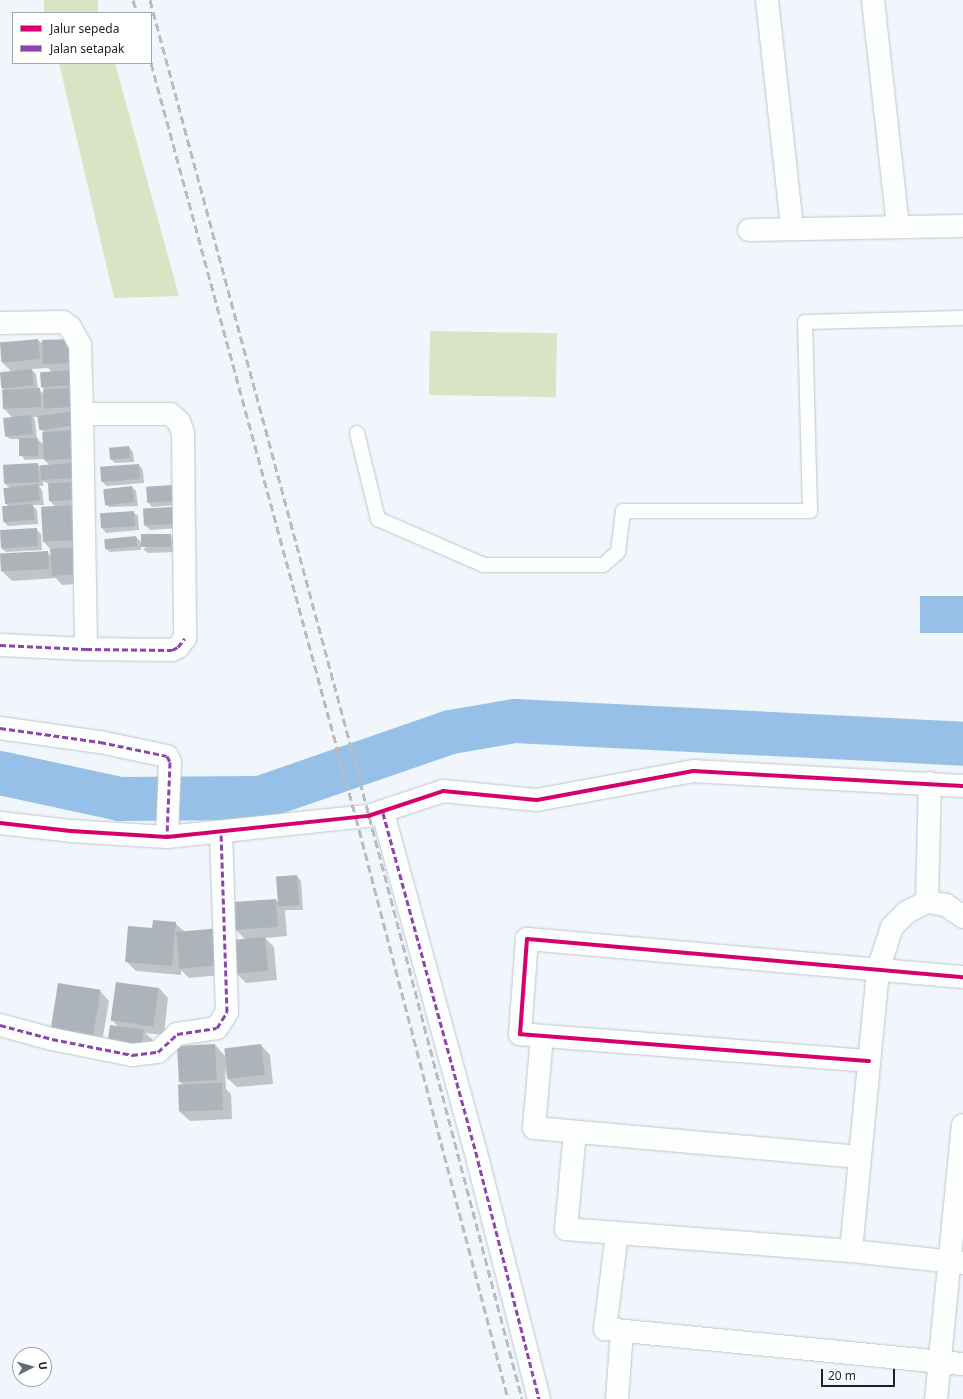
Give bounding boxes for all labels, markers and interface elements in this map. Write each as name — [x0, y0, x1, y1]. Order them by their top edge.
legend — [12, 12, 152, 64]
text: Jalur sepeda — [50, 20, 119, 37]
text: Jalan setapak — [50, 40, 124, 57]
north arrow — [12, 1347, 52, 1387]
text: U — [36, 1361, 51, 1371]
scale bar — [823, 1361, 897, 1387]
text: 20 m — [828, 1367, 856, 1384]

